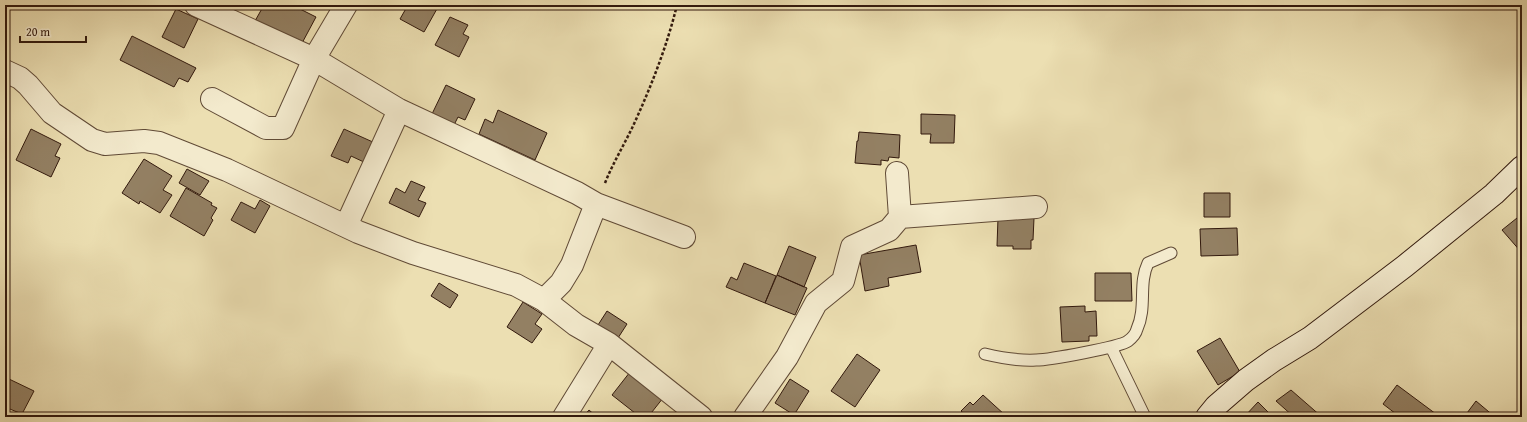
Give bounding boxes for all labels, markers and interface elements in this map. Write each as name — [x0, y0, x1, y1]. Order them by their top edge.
scale bar — [20, 18, 86, 44]
text: 20 m — [26, 23, 50, 40]

